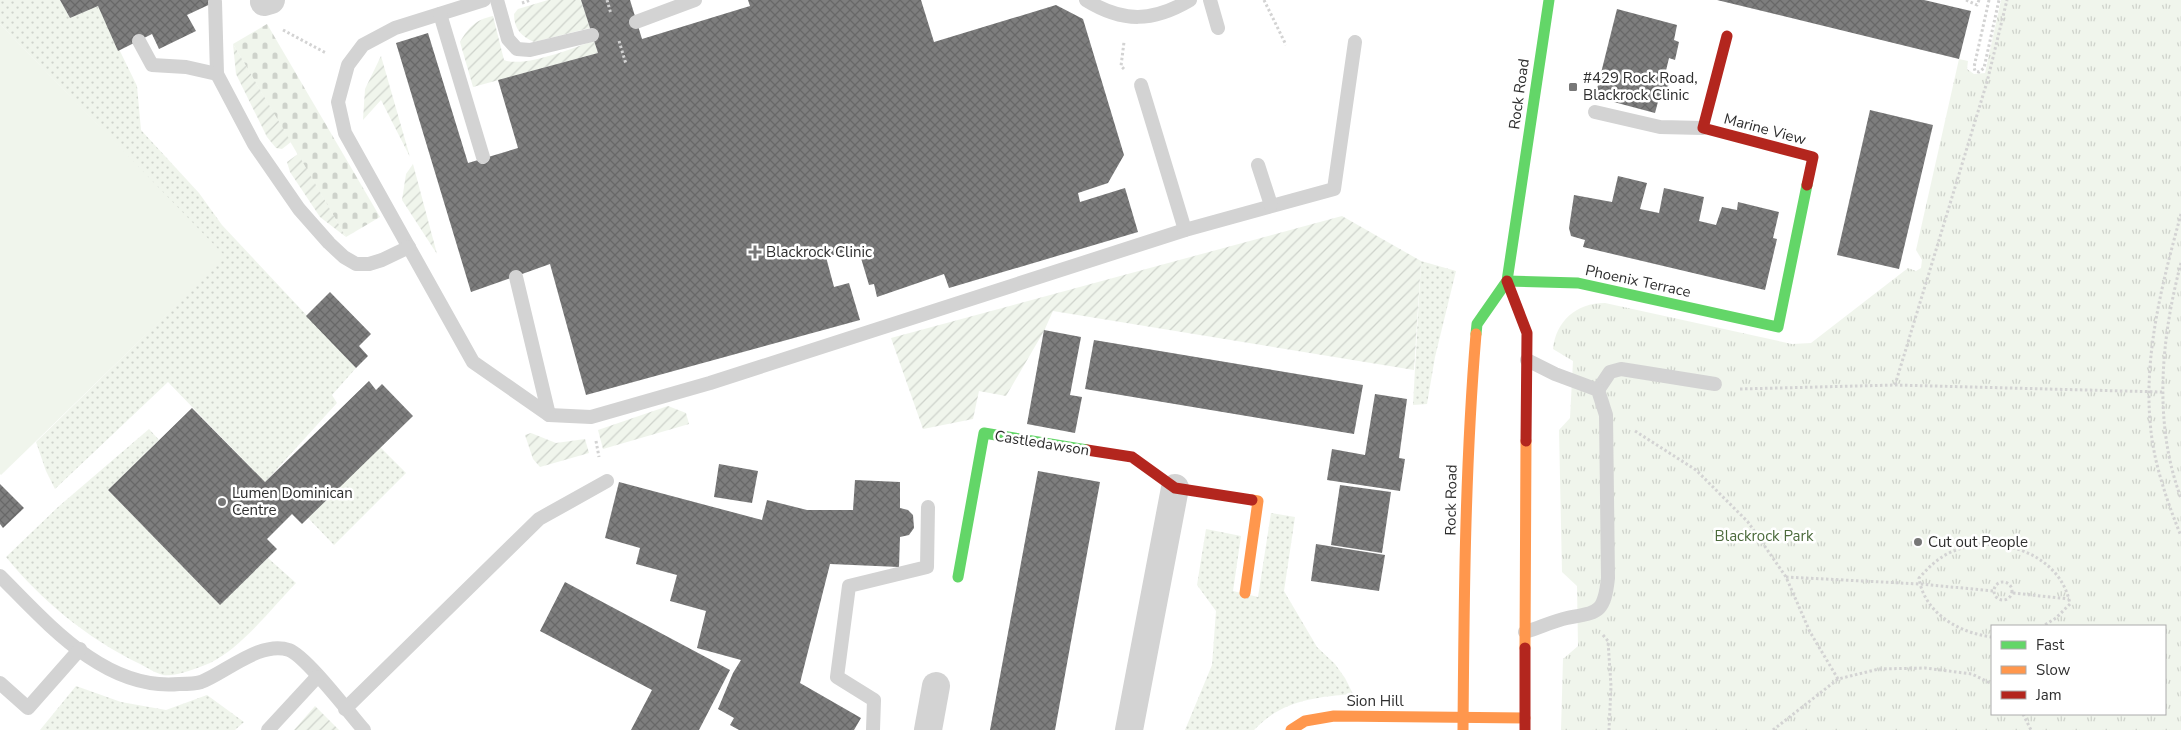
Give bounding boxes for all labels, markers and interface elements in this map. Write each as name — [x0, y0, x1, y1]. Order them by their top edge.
street label: Rock Road — [1504, 57, 1534, 131]
place label: #429 Rock Road, Blackrock Clinic — [1583, 68, 1698, 105]
marker: #429 Rock Road, Blackrock Clinic — [1567, 81, 1579, 93]
street label: Marine View — [1722, 108, 1809, 150]
place label: Blackrock Clinic — [766, 242, 872, 262]
marker: Blackrock Clinic — [748, 245, 762, 259]
street label: Phoenix Terrace — [1583, 260, 1693, 302]
street label: Castledawson — [993, 426, 1091, 460]
street label: Rock Road — [1440, 464, 1462, 536]
place label: Lumen Dominican Centre — [232, 483, 353, 520]
marker: Lumen Dominican Centre — [216, 496, 228, 508]
park label: Blackrock Park — [1715, 526, 1814, 546]
place label: Cut out People — [1928, 532, 2028, 552]
marker: Cut out People — [1912, 536, 1924, 548]
legend — [1991, 625, 2166, 715]
text: Fast — [2036, 635, 2065, 655]
text: Slow — [2036, 660, 2071, 680]
text: Jam — [2035, 685, 2062, 705]
street label: Sion Hill — [1346, 691, 1404, 711]

